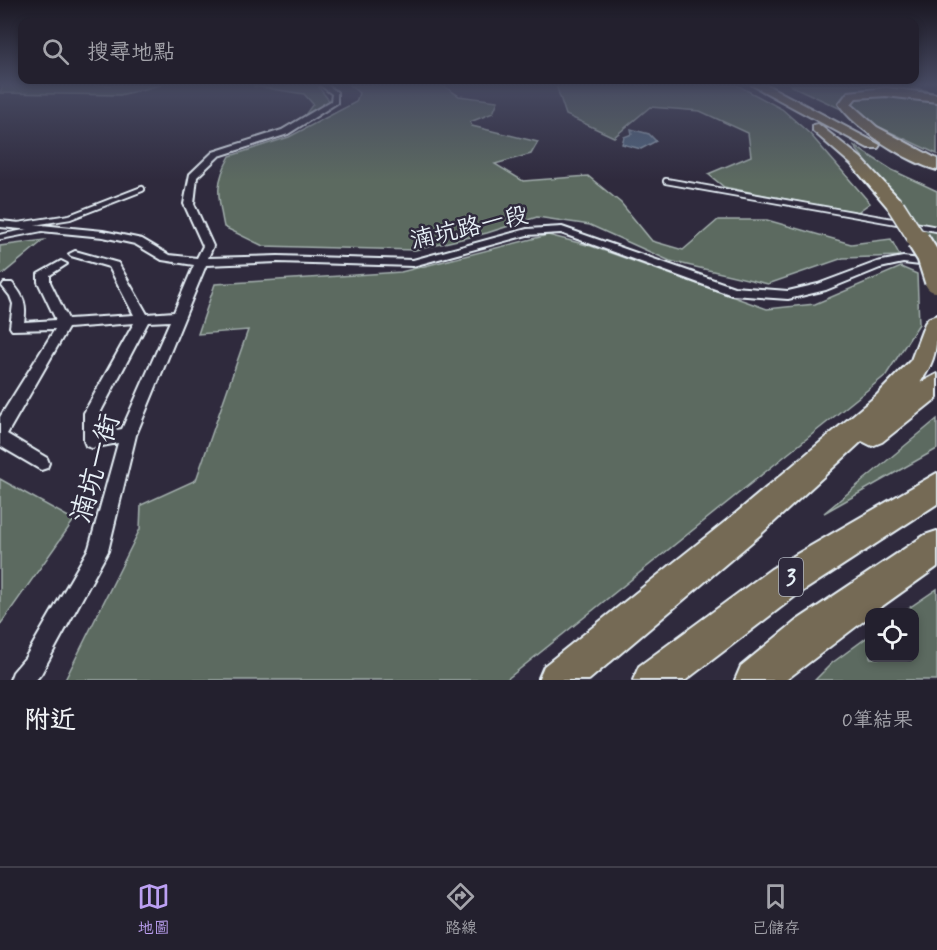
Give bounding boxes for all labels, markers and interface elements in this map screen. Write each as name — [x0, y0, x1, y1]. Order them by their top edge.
search box — [18, 18, 919, 84]
icon: search — [39, 35, 72, 68]
text: 搜尋地點 — [87, 39, 175, 67]
street label: 湳坑路一段 — [407, 200, 531, 257]
street label: 湳坑一街 — [63, 410, 130, 528]
road number: 3 — [779, 558, 803, 596]
map controls — [865, 608, 919, 662]
button: locate — [865, 608, 919, 662]
text: 附近 — [24, 704, 76, 738]
text: 0筆結果 — [842, 707, 913, 734]
tab: 地圖 — [137, 880, 170, 939]
tab: 路線 — [444, 880, 477, 939]
tab: 已儲存 — [752, 880, 800, 939]

